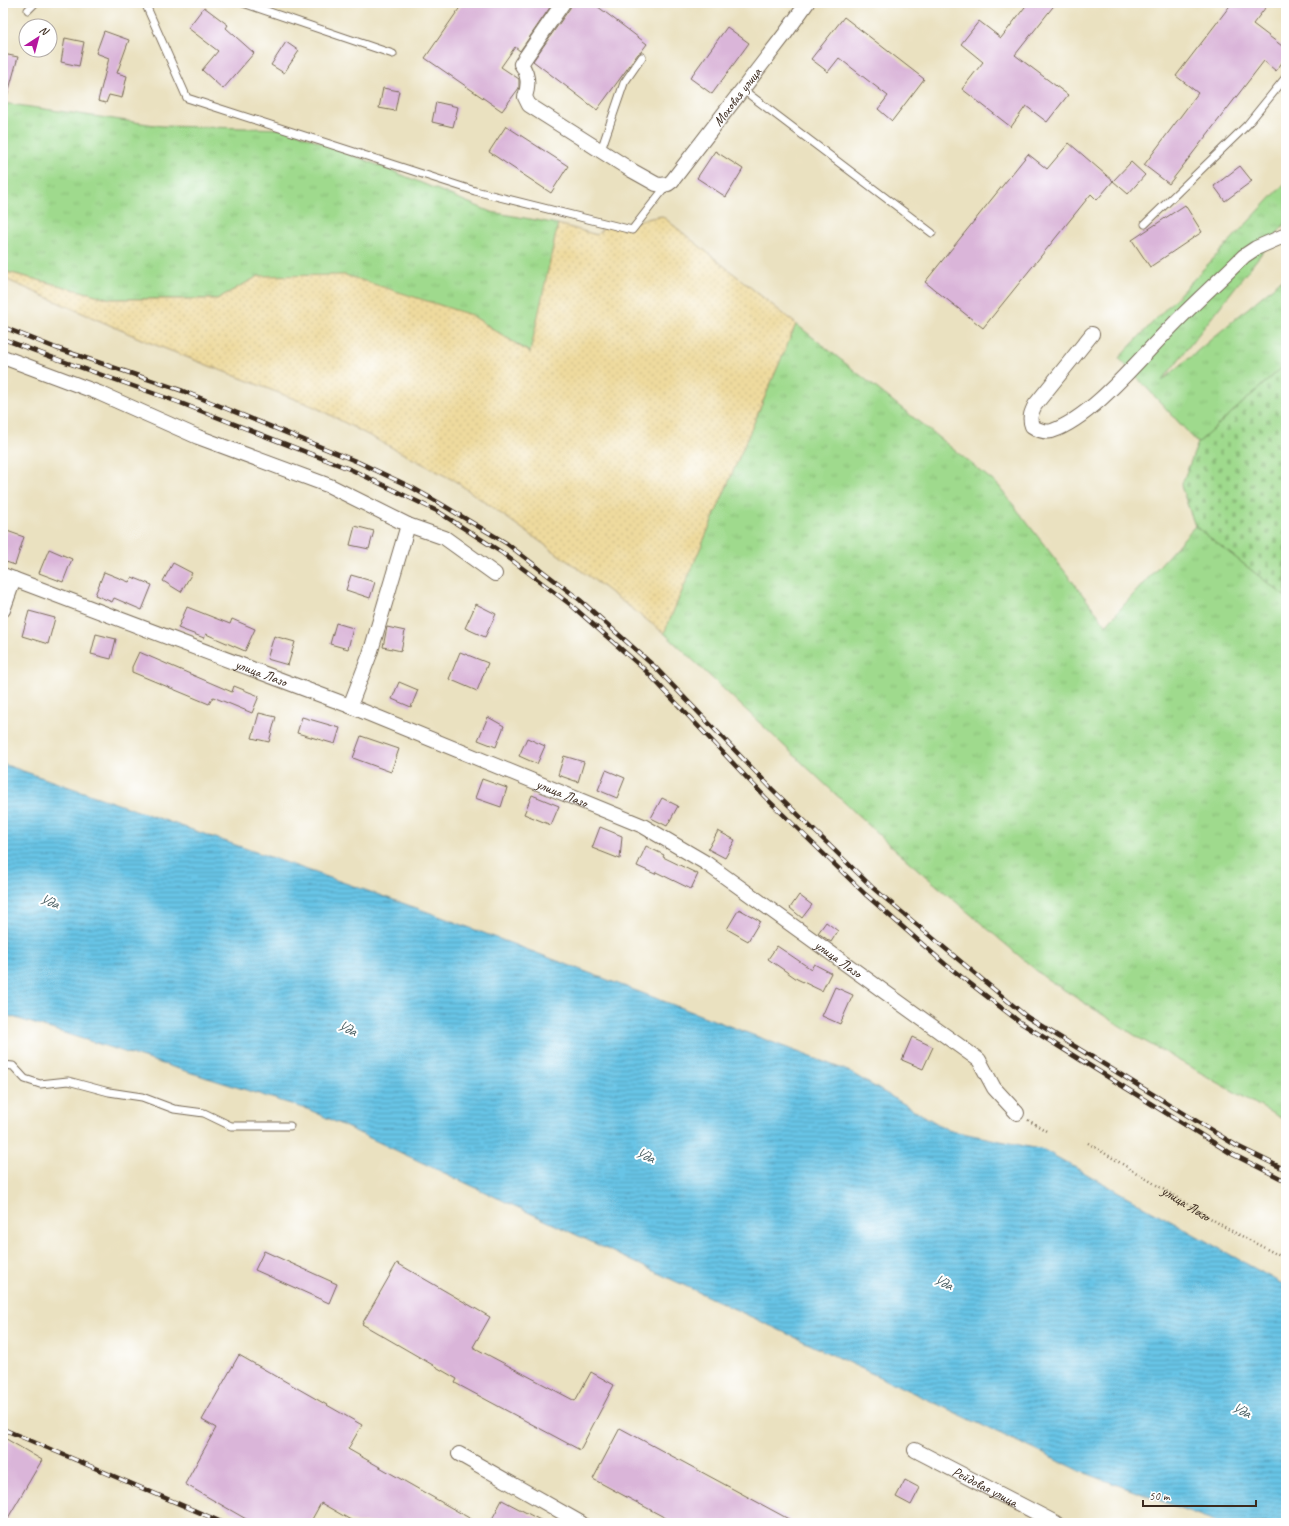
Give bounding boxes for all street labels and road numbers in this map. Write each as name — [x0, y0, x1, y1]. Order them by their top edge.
street label: Моховая улица — [709, 64, 766, 130]
street label: улица Лазо — [232, 655, 291, 691]
street label: улица Лазо — [533, 775, 592, 812]
street label: улица Лазо — [811, 936, 867, 983]
street label: улица Лазо — [1157, 1182, 1215, 1226]
street label: Рейдовая улица — [949, 1463, 1022, 1511]

